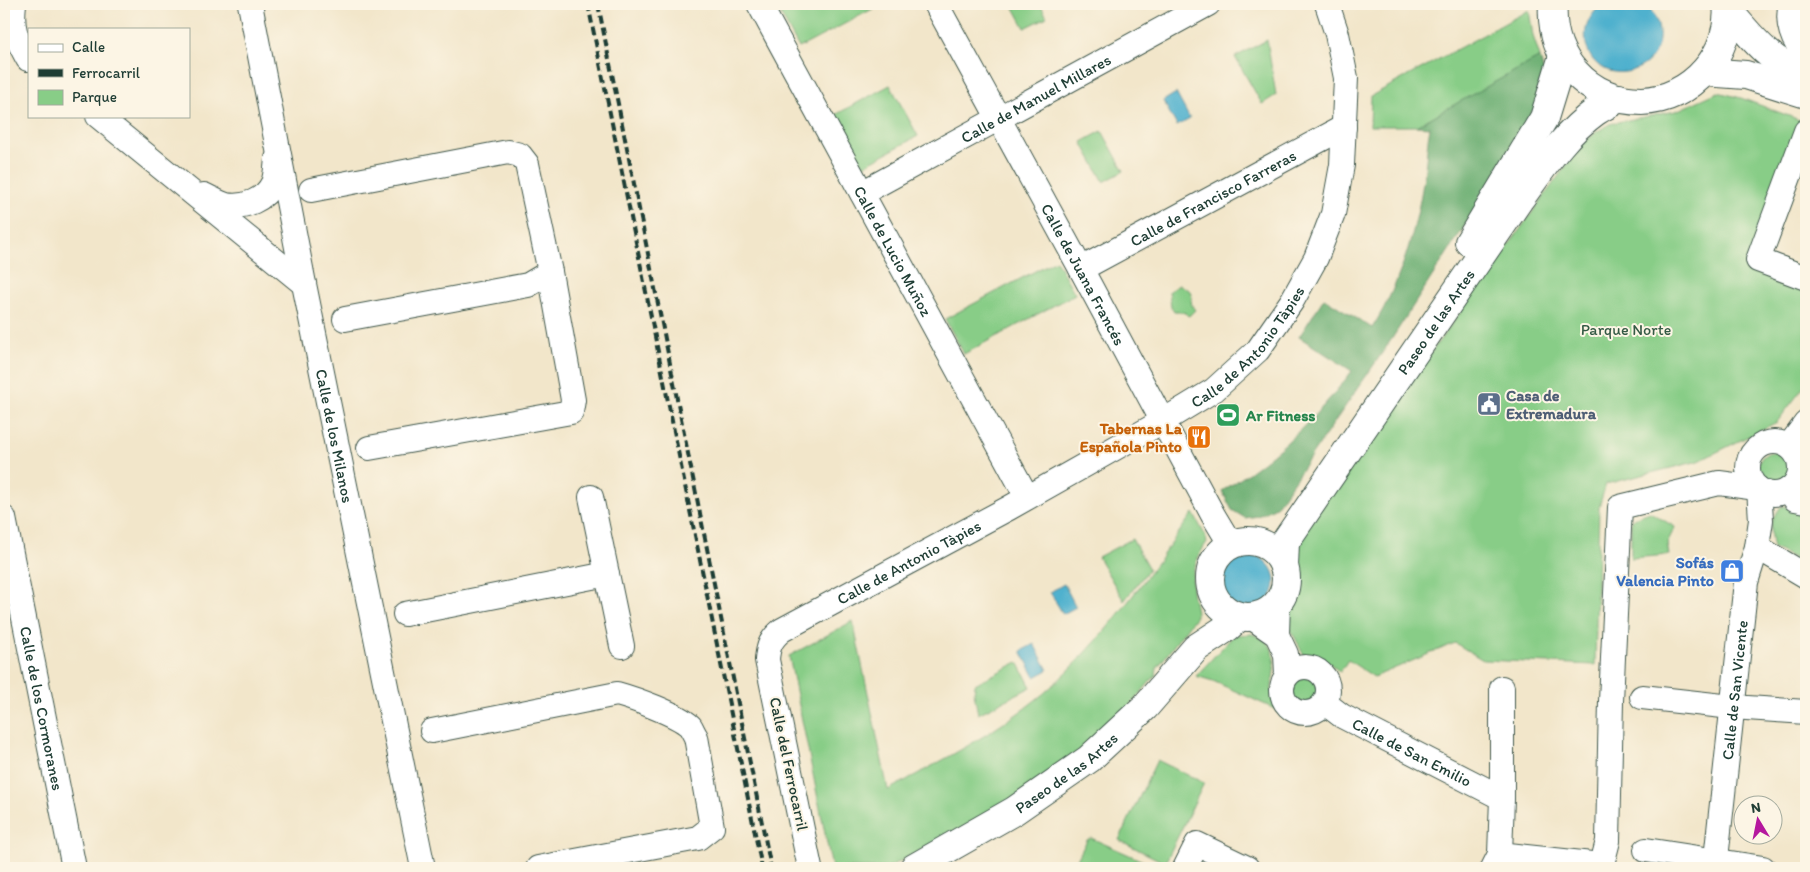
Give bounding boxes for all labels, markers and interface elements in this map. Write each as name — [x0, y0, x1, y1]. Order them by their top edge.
legend — [28, 28, 190, 118]
text: Calle — [72, 38, 105, 56]
street label: Calle de Manuel Millares — [957, 49, 1114, 147]
text: Ferrocarril — [72, 64, 141, 82]
text: Parque — [72, 88, 117, 106]
street label: Calle de Francisco Farreras — [1127, 145, 1299, 250]
street label: Calle de Lucio Muñoz — [850, 182, 937, 320]
street label: Calle de Juana Francés — [1037, 200, 1130, 349]
street label: Paseo de las Artes — [1393, 265, 1478, 378]
street label: Calle de Antonio Tàpies — [1187, 283, 1308, 411]
park label: Parque Norte — [1581, 320, 1671, 339]
street label: Calle de los Milanos — [312, 367, 358, 504]
place label: Casa de Extremadura — [1506, 386, 1597, 423]
public building icon: Casa de Extremadura — [1476, 391, 1502, 417]
sports icon: Ar Fitness — [1215, 402, 1241, 428]
place label: Ar Fitness — [1245, 406, 1315, 425]
place label: Tabernas La Española Pinto — [1080, 419, 1183, 457]
restaurant icon: Tabernas La Española Pinto — [1186, 424, 1212, 450]
street label: Calle de Antonio Tàpies — [834, 516, 984, 608]
place label: Sofás Valencia Pinto — [1616, 553, 1714, 590]
shop icon: Sofás Valencia Pinto — [1719, 558, 1745, 584]
street label: Calle de San Vicente — [1717, 619, 1751, 761]
street label: Calle de los Cormoranes — [16, 624, 68, 792]
street label: Calle del Ferrocarril — [766, 695, 813, 833]
street label: Calle de San Emilio — [1349, 713, 1475, 790]
street label: Paseo de las Artes — [1011, 728, 1121, 817]
north arrow — [1732, 794, 1782, 844]
text: N — [1750, 798, 1762, 817]

